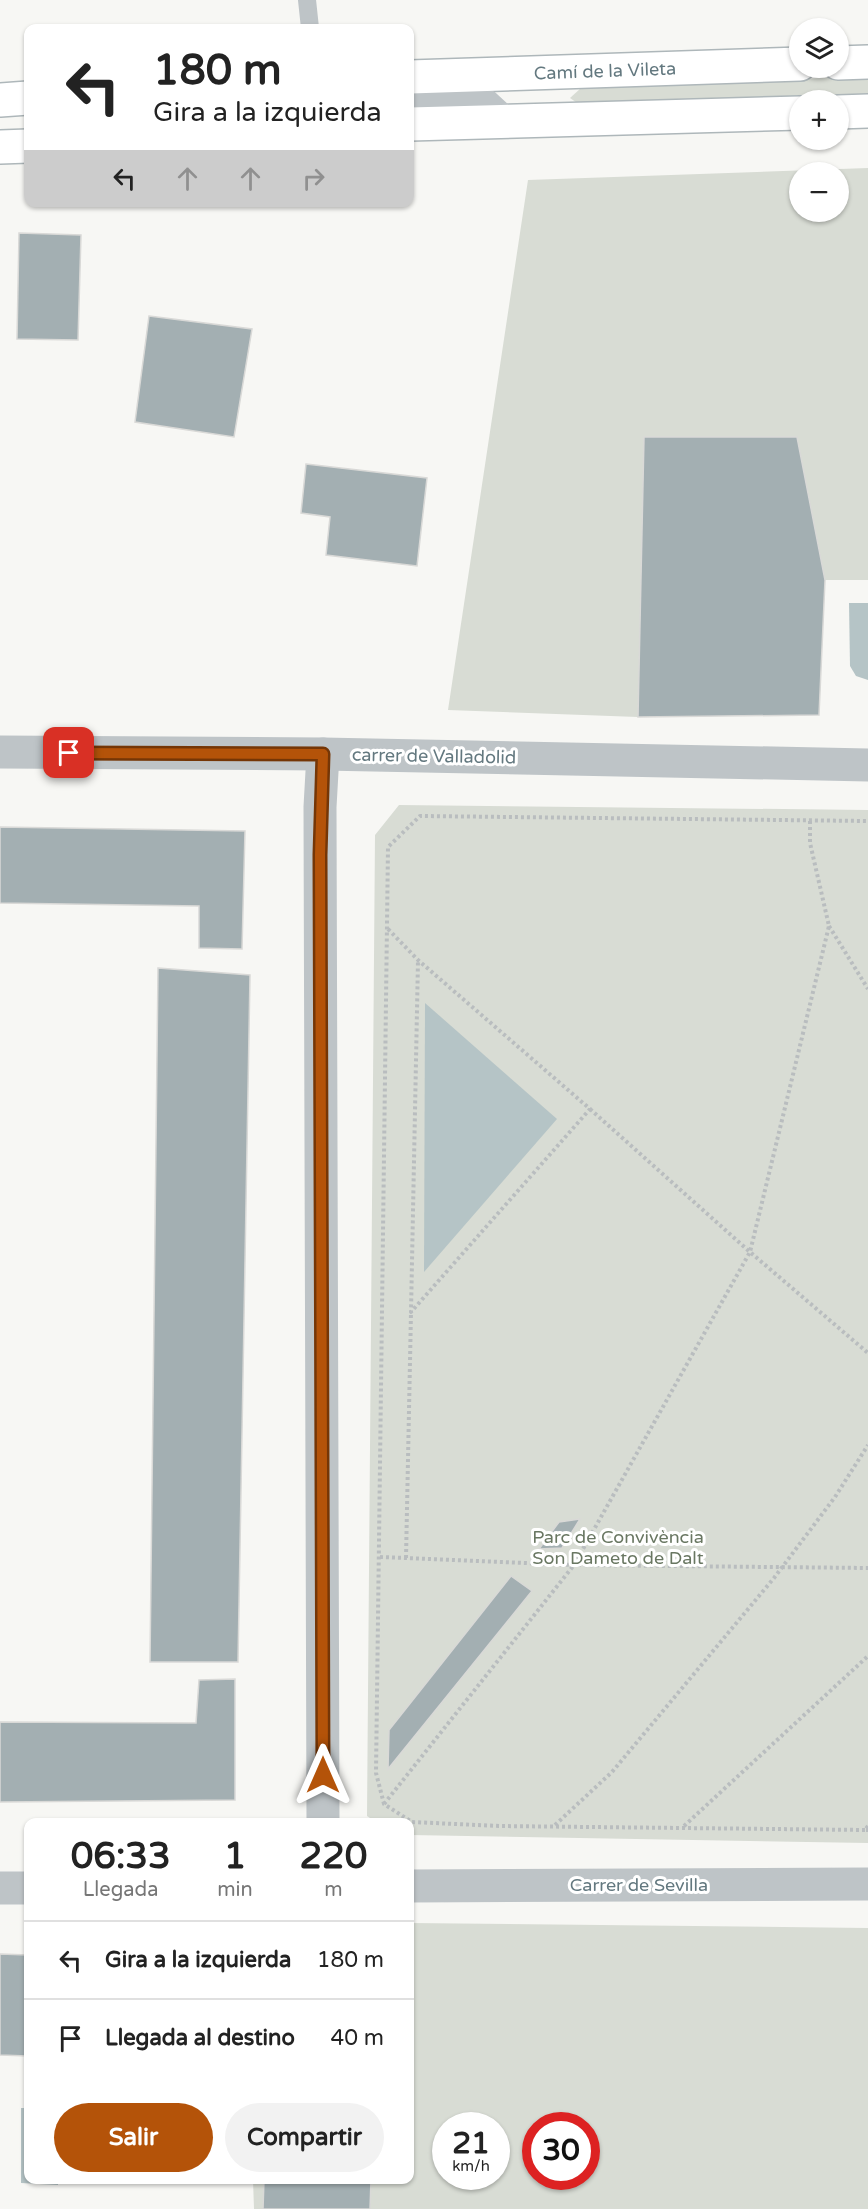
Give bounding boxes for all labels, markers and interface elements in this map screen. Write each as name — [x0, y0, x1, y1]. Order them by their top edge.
map controls — [789, 18, 849, 222]
button: layers — [789, 18, 849, 78]
text: 180 m — [153, 45, 282, 96]
icon: left — [54, 48, 132, 126]
street label: Camí de la Vileta — [534, 58, 676, 84]
button: + — [789, 90, 849, 150]
text: Gira a la izquierda — [153, 96, 382, 129]
icon: left — [108, 162, 141, 195]
icon: ahead — [171, 162, 204, 195]
icon: ahead — [234, 162, 267, 195]
icon: right — [297, 162, 330, 195]
button: − — [789, 162, 849, 222]
pin — [43, 727, 94, 778]
icon: arrive — [52, 736, 85, 769]
street label: carrer de Valladolid — [352, 744, 516, 768]
park label: Parc de Convivència Son Dameto de Dalt — [532, 1526, 704, 1569]
position arrow — [291, 1743, 355, 1807]
text: 06:33 — [71, 1835, 171, 1878]
text: 1 — [224, 1835, 246, 1878]
text: 220 — [299, 1835, 367, 1878]
street label: Carrer de Sevilla — [570, 1874, 708, 1896]
text: Llegada — [83, 1878, 158, 1902]
text: min — [217, 1878, 253, 1902]
text: m — [324, 1878, 343, 1902]
icon: left — [54, 1944, 87, 1977]
text: Gira a la izquierda — [105, 1947, 291, 1973]
text: 180 m — [317, 1947, 384, 1973]
icon: arrive — [54, 2022, 87, 2055]
text: Llegada al destino — [105, 2025, 295, 2051]
text: 40 m — [330, 2025, 384, 2051]
button: Salir — [54, 2103, 213, 2172]
button: Compartir — [225, 2103, 384, 2172]
speed limit sign: 30 — [522, 2112, 600, 2190]
text: 21 — [452, 2125, 490, 2162]
text: km/h — [452, 2157, 490, 2175]

